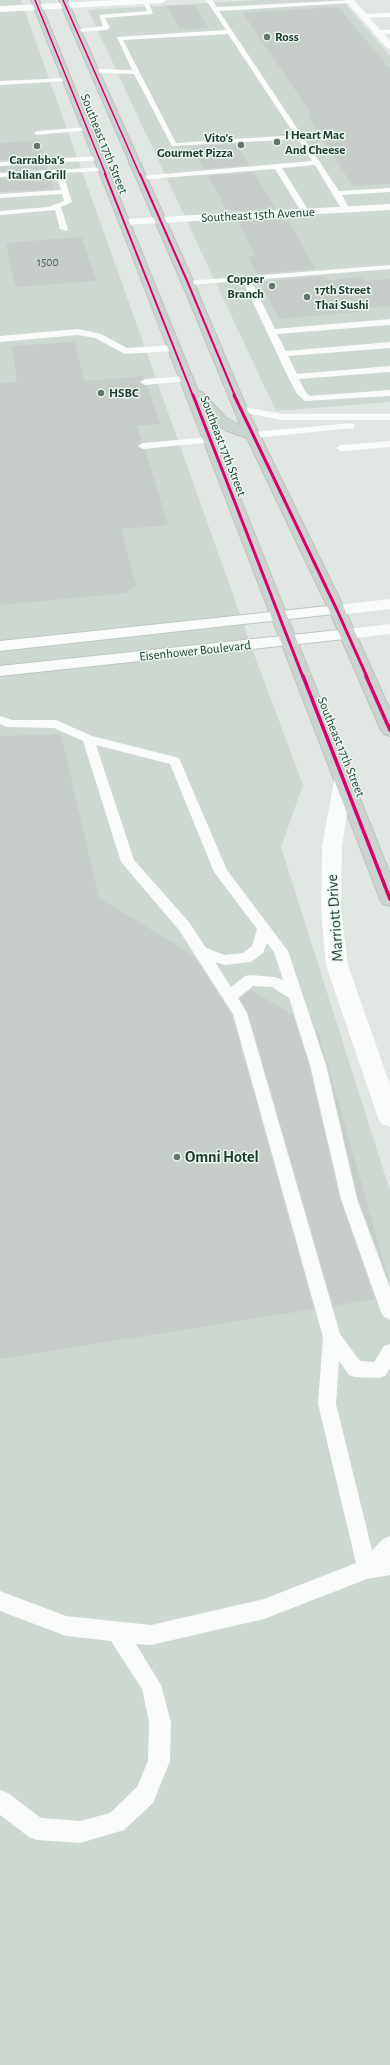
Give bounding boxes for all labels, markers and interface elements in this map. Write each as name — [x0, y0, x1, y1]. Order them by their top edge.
place label: Ross — [275, 29, 299, 45]
marker: Ross — [262, 32, 272, 42]
street label: Southeast 17th Street — [77, 92, 131, 196]
place label: I Heart Mac And Cheese — [285, 127, 346, 158]
place label: Vito's Gourmet Pizza — [157, 130, 233, 161]
marker: I Heart Mac And Cheese — [272, 137, 282, 147]
marker: Vito's Gourmet Pizza — [236, 140, 246, 150]
marker: Carrabba's Italian Grill — [32, 141, 42, 151]
place label: Carrabba's Italian Grill — [8, 152, 66, 183]
street label: Southeast 15th Avenue — [201, 204, 315, 226]
house number: 1500 — [37, 255, 59, 269]
place label: Copper Branch — [227, 271, 264, 302]
marker: Copper Branch — [267, 281, 277, 291]
place label: 17th Street Thai Sushi — [315, 282, 371, 313]
marker: 17th Street Thai Sushi — [302, 292, 312, 302]
place label: HSBC — [109, 385, 139, 401]
marker: HSBC — [96, 388, 106, 398]
street label: Southeast 17th Street — [197, 394, 249, 498]
street label: Eisenhower Boulevard — [139, 637, 251, 665]
street label: Southeast 17th Street — [314, 695, 368, 799]
street label: Marriott Drive — [322, 873, 348, 963]
place label: Omni Hotel — [185, 1147, 259, 1167]
marker: Omni Hotel — [172, 1152, 182, 1162]

